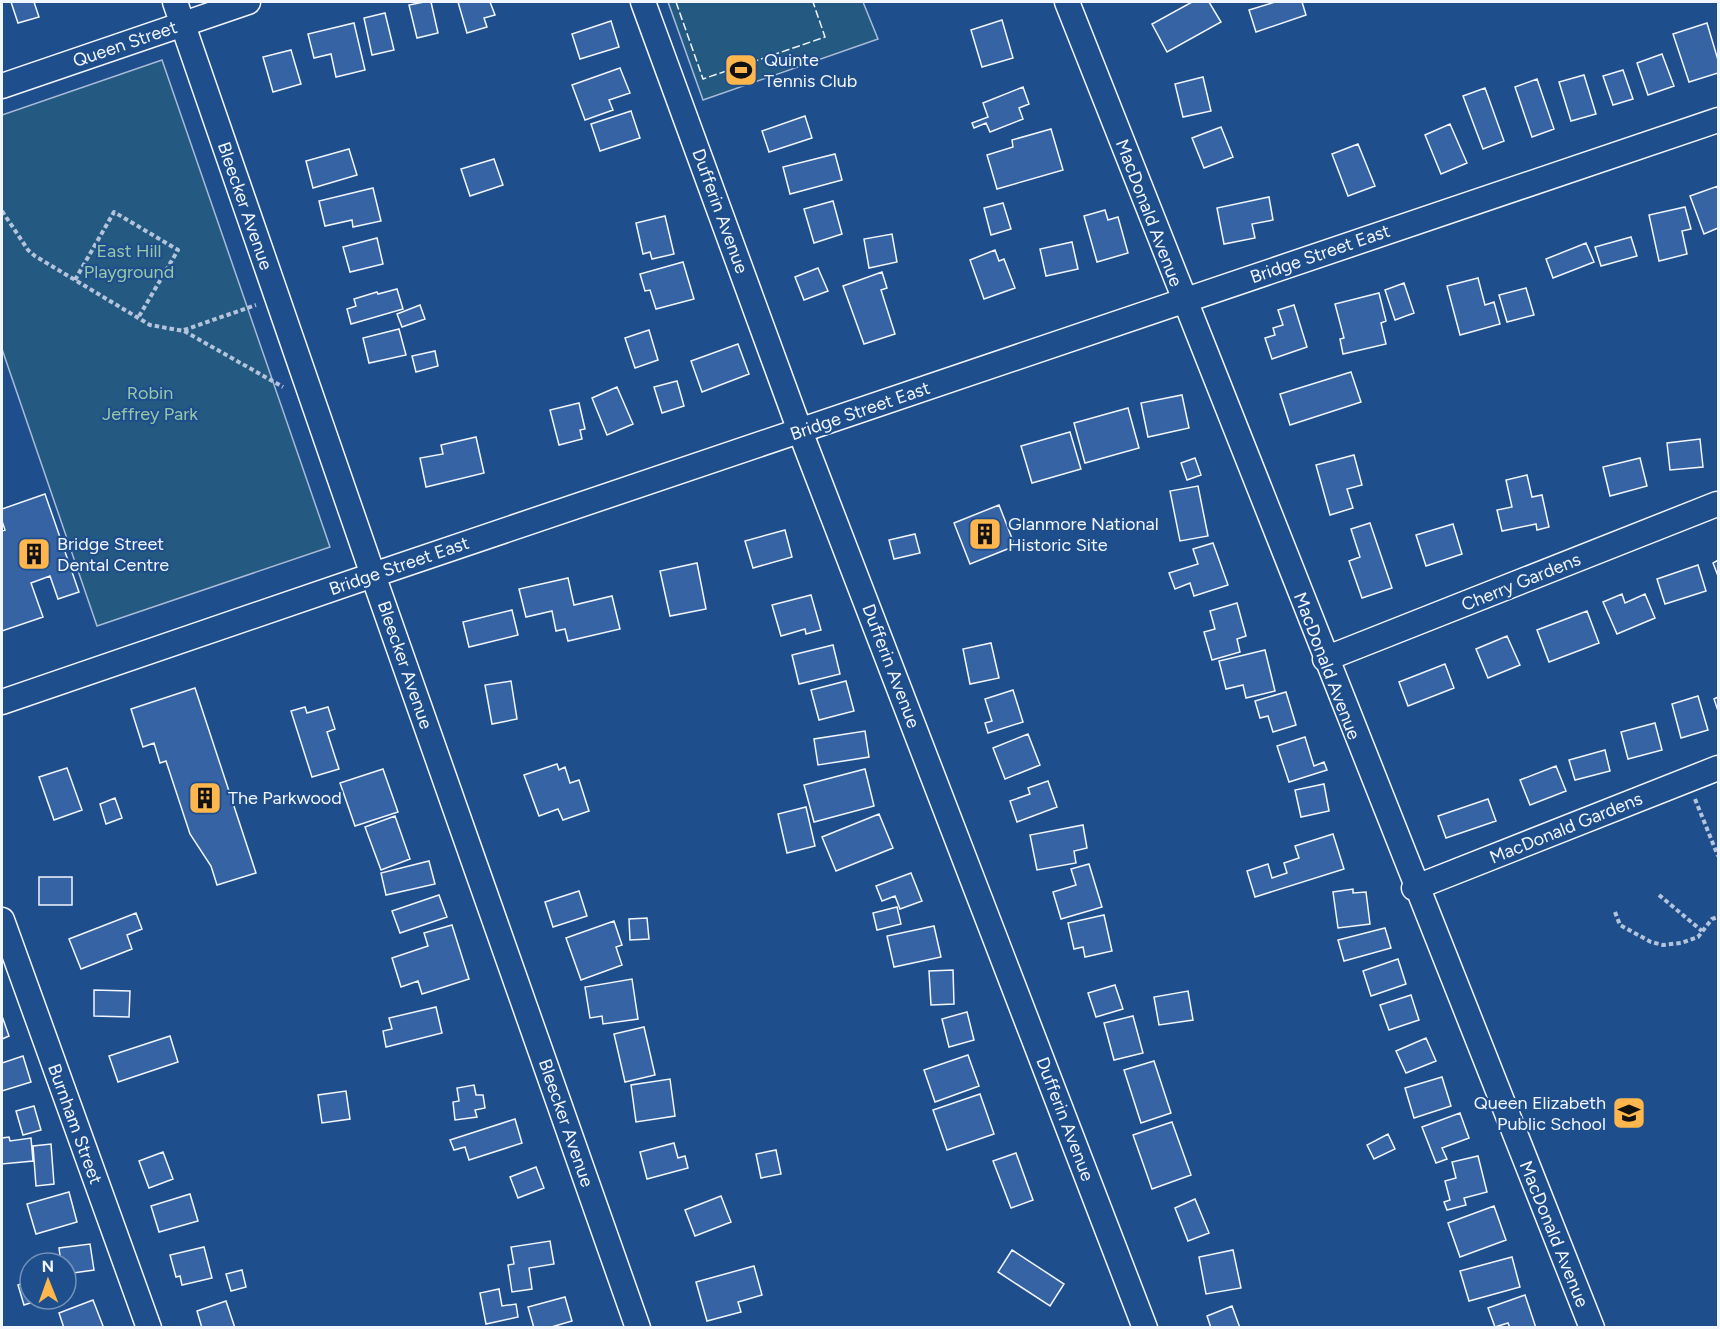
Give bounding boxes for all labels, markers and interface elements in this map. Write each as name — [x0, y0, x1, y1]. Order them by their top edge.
street label: Queen Street — [70, 16, 180, 72]
place label: Quinte Tennis Club — [764, 49, 857, 92]
sports icon: Quinte Tennis Club — [723, 52, 759, 88]
street label: MacDonald Avenue — [1111, 136, 1187, 290]
street label: Bleecker Avenue — [213, 139, 277, 273]
street label: Dufferin Avenue — [687, 146, 753, 277]
street label: Bridge Street East — [1247, 220, 1393, 288]
park label: East Hill Playground — [84, 240, 174, 283]
street label: Bridge Street East — [787, 377, 933, 445]
park label: Robin Jeffrey Park — [102, 382, 198, 425]
place label: Glanmore National Historic Site — [1008, 513, 1159, 556]
building icon: Glanmore National Historic Site — [967, 516, 1003, 552]
street label: Bridge Street East — [326, 532, 472, 600]
place label: Bridge Street Dental Centre — [57, 533, 169, 576]
building icon: Bridge Street Dental Centre — [16, 536, 52, 572]
street label: Cherry Gardens — [1458, 548, 1584, 616]
street label: MacDonald Avenue — [1289, 589, 1365, 743]
street label: Bleecker Avenue — [373, 598, 437, 732]
street label: Dufferin Avenue — [857, 601, 925, 731]
building icon: The Parkwood — [187, 780, 223, 816]
place label: The Parkwood — [228, 787, 342, 809]
street label: MacDonald Gardens — [1486, 787, 1646, 869]
street label: Dufferin Avenue — [1031, 1054, 1099, 1184]
street label: Bleecker Avenue — [534, 1056, 598, 1190]
street label: Burnham Street — [43, 1061, 107, 1187]
place label: Queen Elizabeth Public School — [1474, 1092, 1606, 1135]
school or university icon: Queen Elizabeth Public School — [1611, 1095, 1647, 1131]
street label: MacDonald Avenue — [1515, 1158, 1593, 1311]
north arrow — [18, 1251, 78, 1311]
text: N — [41, 1257, 54, 1276]

